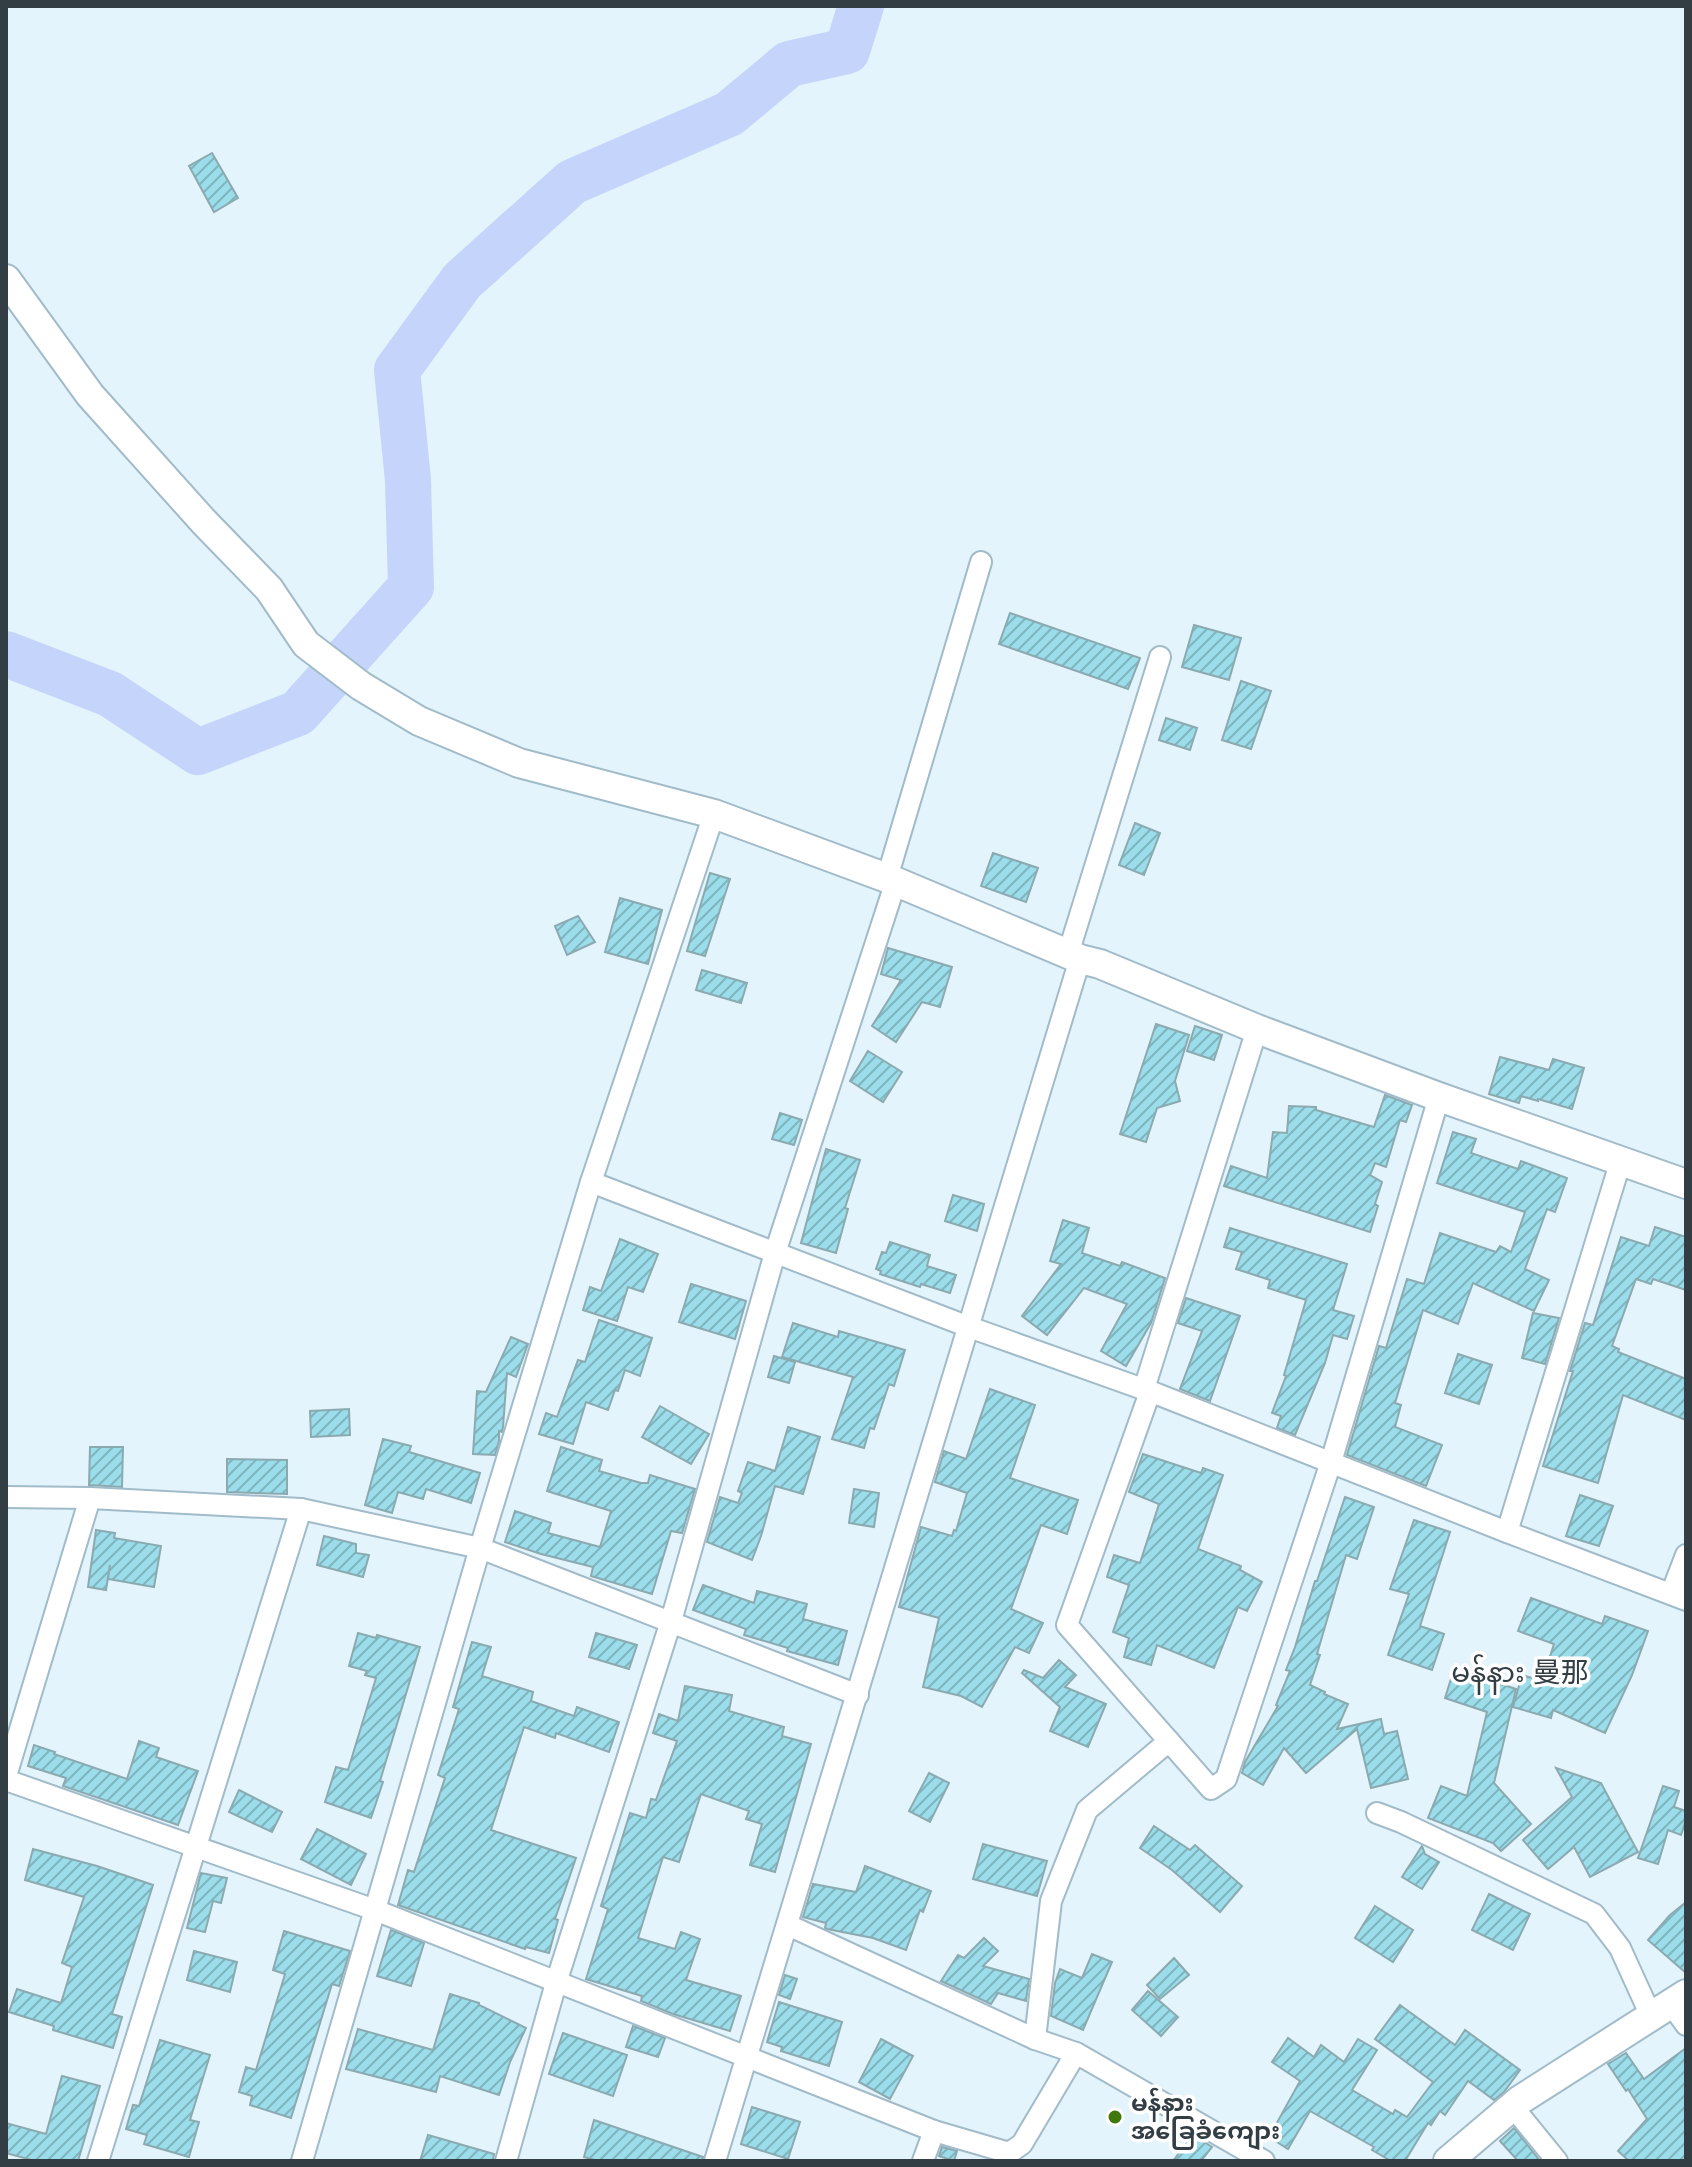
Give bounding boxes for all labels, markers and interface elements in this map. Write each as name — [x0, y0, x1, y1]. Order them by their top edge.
district label: မန်နား 曼那 — [1451, 1654, 1589, 1695]
place label: မန်နား အခြေခံကျေား — [1131, 2087, 1280, 2151]
marker: မန်နား အခြေခံကျေား — [1106, 2108, 1124, 2126]

